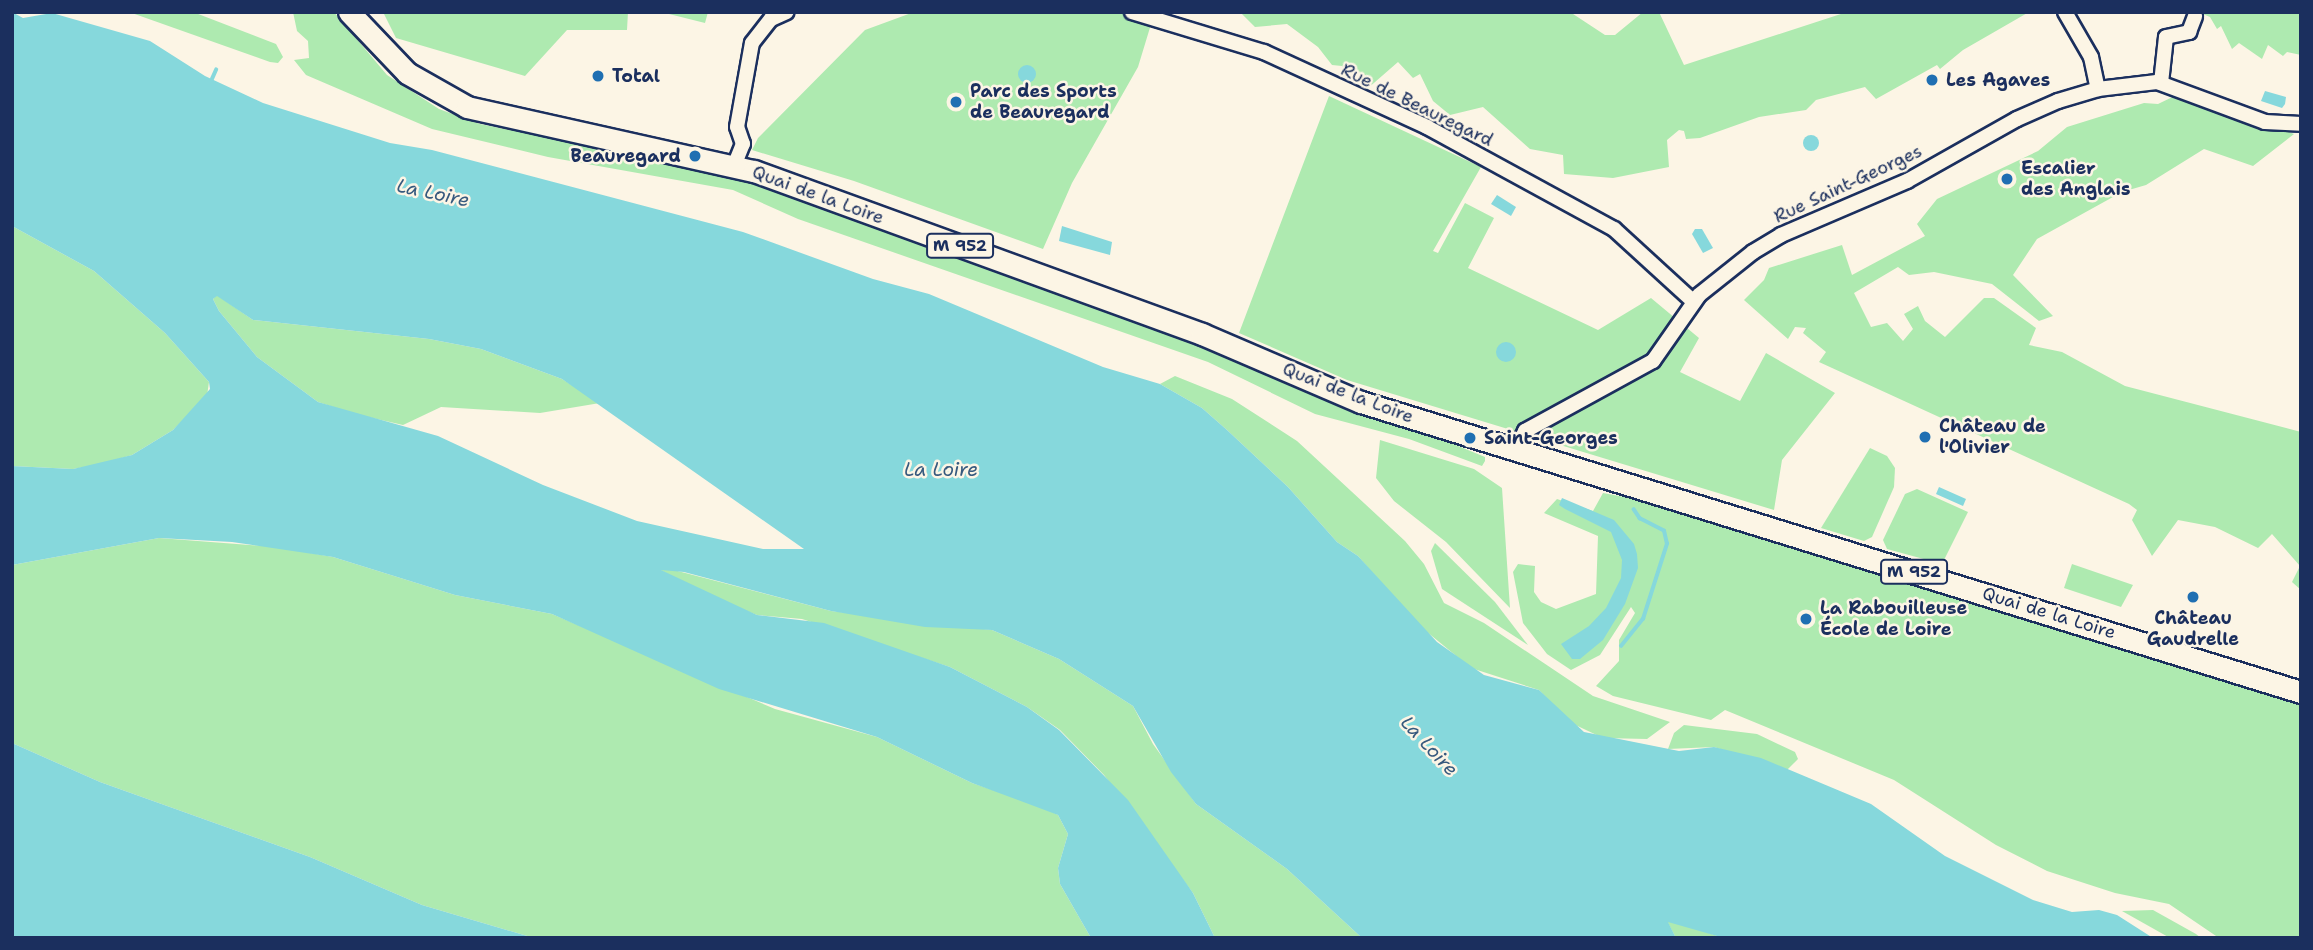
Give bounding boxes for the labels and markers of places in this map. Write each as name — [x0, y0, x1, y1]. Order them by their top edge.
place label: Total — [612, 65, 660, 87]
marker: Total — [590, 68, 606, 84]
place label: Les Agaves — [1946, 69, 2050, 91]
marker: Les Agaves — [1924, 72, 1940, 88]
place label: Parc des Sports de Beauregard — [970, 81, 1117, 124]
marker: Parc des Sports de Beauregard — [948, 94, 964, 110]
place label: Beauregard — [571, 145, 681, 167]
marker: Beauregard — [687, 148, 703, 164]
place label: Escalier des Anglais — [2021, 158, 2130, 200]
marker: Escalier des Anglais — [1999, 171, 2015, 187]
place label: Château de l'Olivier — [1939, 416, 2046, 458]
place label: Saint-Georges — [1484, 427, 1618, 449]
marker: Château de l'Olivier — [1917, 429, 1933, 445]
marker: Saint-Georges — [1462, 430, 1478, 446]
marker: Château Gaudrelle — [2185, 589, 2201, 605]
place label: La Rabouilleuse École de Loire — [1820, 598, 1967, 640]
place label: Château Gaudrelle — [2147, 608, 2239, 650]
marker: La Rabouilleuse École de Loire — [1798, 611, 1814, 627]

